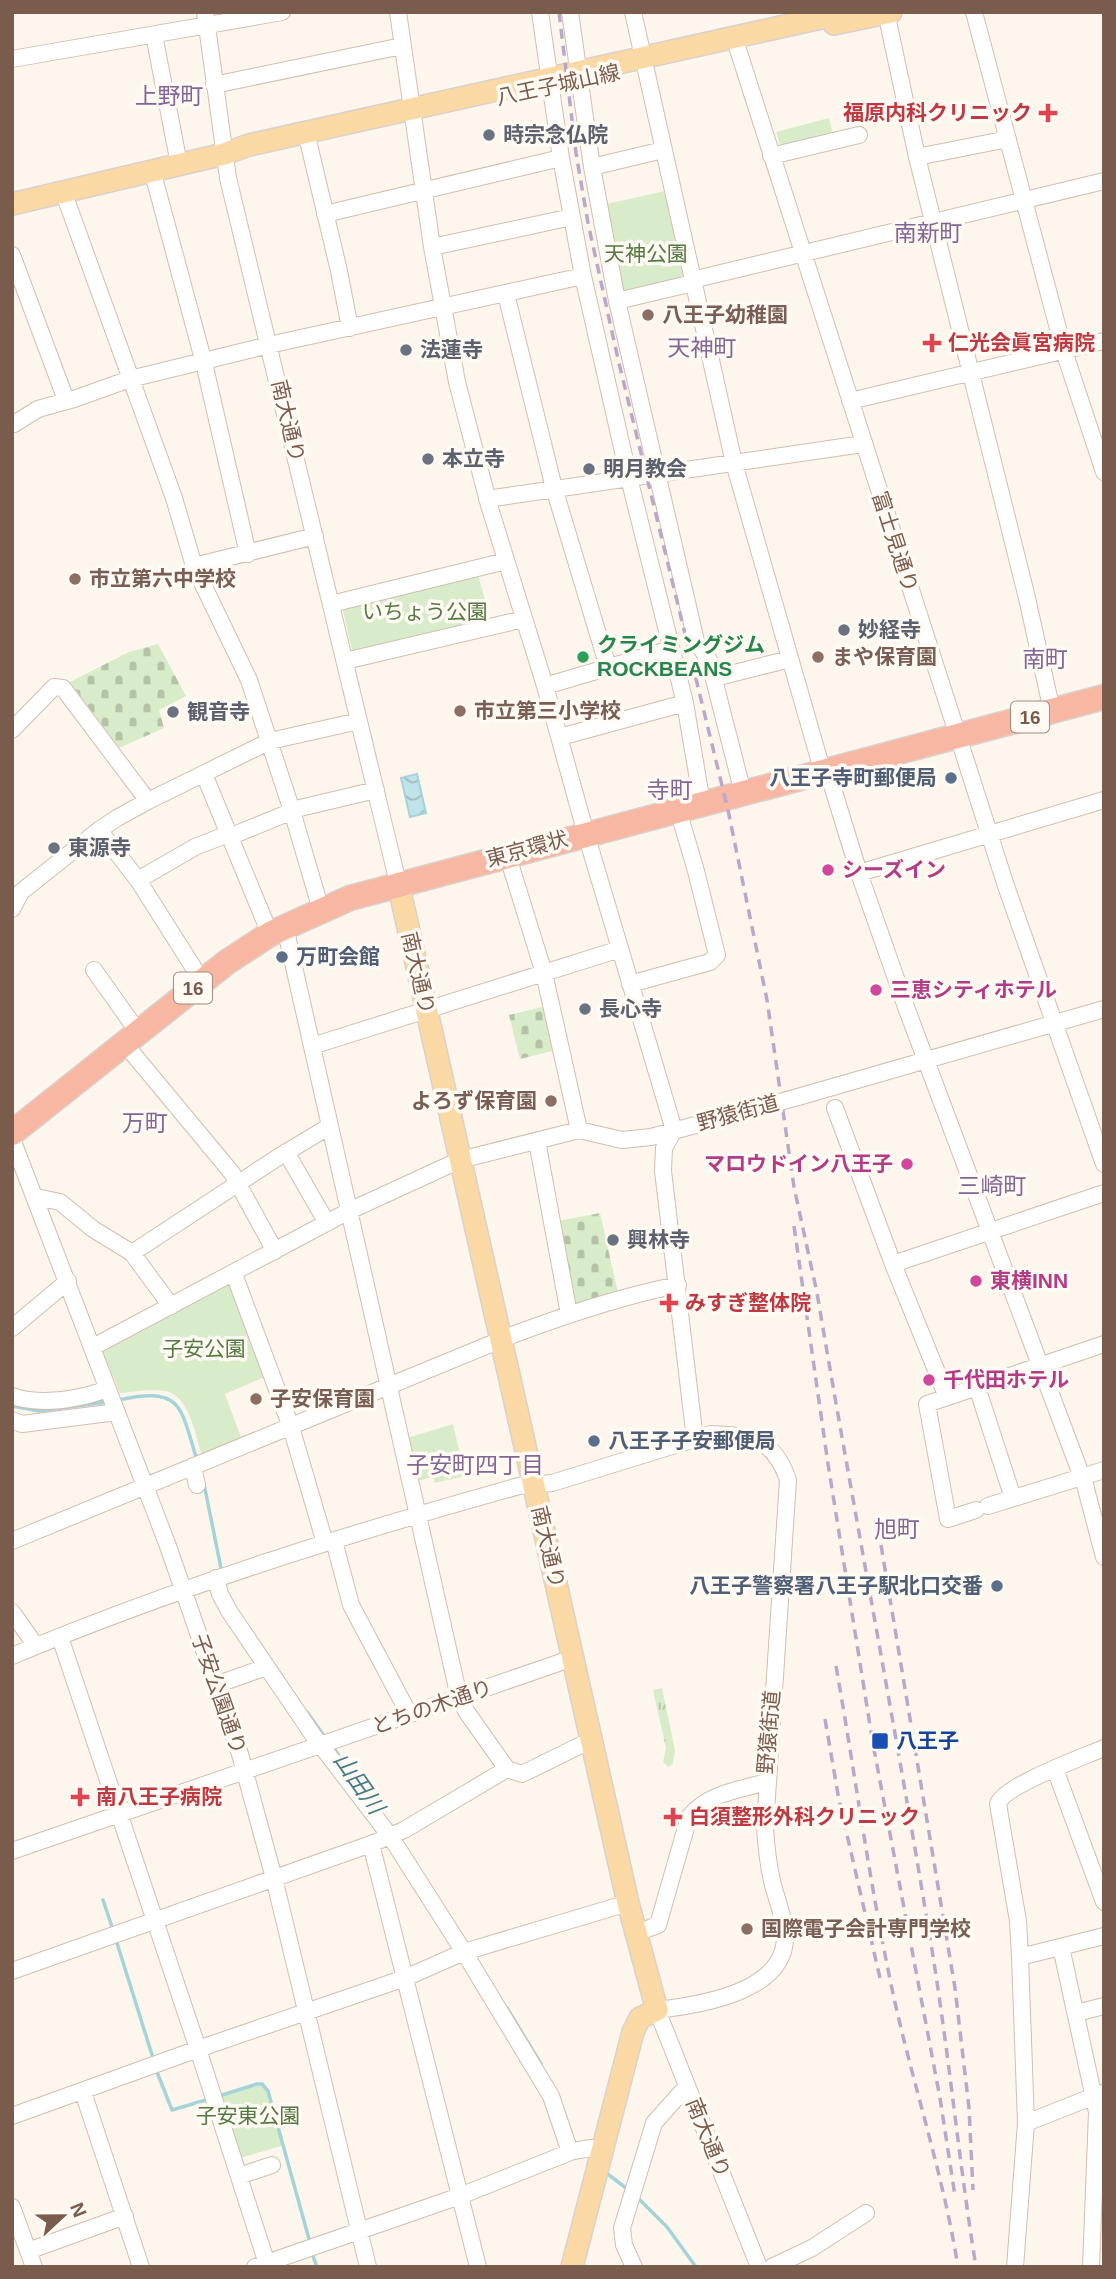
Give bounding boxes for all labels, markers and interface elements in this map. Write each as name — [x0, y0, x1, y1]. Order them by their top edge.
street label: 八王子城山線 — [494, 60, 622, 109]
district label: 上野町 — [135, 83, 204, 109]
place label: 福原内科クリニック — [843, 101, 1032, 124]
marker: 福原内科クリニック — [1038, 103, 1058, 123]
place label: 時宗念仏院 — [503, 123, 608, 146]
marker: 時宗念仏院 — [481, 127, 497, 143]
district label: 南新町 — [894, 220, 963, 246]
park label: 天神公園 — [604, 242, 688, 265]
place label: 八王子幼稚園 — [662, 303, 788, 326]
marker: 八王子幼稚園 — [640, 307, 656, 323]
place label: 仁光会眞宮病院 — [948, 331, 1095, 354]
marker: 仁光会眞宮病院 — [922, 333, 942, 353]
district label: 天神町 — [668, 335, 737, 361]
place label: 法蓮寺 — [420, 338, 483, 361]
marker: 法蓮寺 — [398, 342, 414, 358]
street label: 南大通り — [268, 377, 309, 464]
place label: 本立寺 — [442, 447, 505, 470]
marker: 本立寺 — [420, 451, 436, 467]
place label: 明月教会 — [603, 457, 687, 480]
marker: 明月教会 — [581, 461, 597, 477]
street label: 富士見通り — [868, 488, 923, 595]
place label: 市立第六中学校 — [89, 567, 236, 590]
marker: 市立第六中学校 — [67, 571, 83, 587]
park label: いちょう公園 — [362, 600, 488, 623]
place label: 妙経寺 — [858, 618, 921, 641]
marker: 妙経寺 — [836, 622, 852, 638]
place label: クライミングジム ROCKBEANS — [597, 633, 765, 680]
place label: まや保育園 — [832, 645, 937, 668]
district label: 南町 — [1022, 646, 1068, 672]
marker: クライミングジム ROCKBEANS — [575, 649, 591, 665]
marker: まや保育園 — [810, 649, 826, 665]
place label: 市立第三小学校 — [474, 699, 621, 722]
place label: 観音寺 — [187, 700, 250, 723]
road number: 16 — [1011, 702, 1049, 732]
marker: 市立第三小学校 — [452, 703, 468, 719]
marker: 観音寺 — [165, 704, 181, 720]
place label: 八王子寺町郵便局 — [769, 766, 937, 789]
marker: 八王子寺町郵便局 — [943, 770, 959, 786]
district label: 寺町 — [647, 777, 693, 803]
street label: 東京環状 — [483, 827, 570, 870]
place label: 東源寺 — [68, 836, 131, 859]
marker: 東源寺 — [46, 840, 62, 856]
place label: シーズイン — [842, 858, 946, 881]
marker: シーズイン — [820, 862, 836, 878]
street label: 南大通り — [398, 929, 439, 1016]
place label: 万町会館 — [296, 945, 380, 968]
marker: 万町会館 — [274, 949, 290, 965]
road number: 16 — [174, 972, 212, 1004]
place label: 三恵シティホテル — [890, 978, 1057, 1001]
marker: 三恵シティホテル — [868, 982, 884, 998]
place label: 長心寺 — [599, 997, 662, 1020]
marker: 長心寺 — [577, 1001, 593, 1017]
place label: よろず保育園 — [411, 1089, 537, 1112]
street label: 野猿街道 — [694, 1091, 781, 1134]
marker: よろず保育園 — [543, 1093, 559, 1109]
district label: 万町 — [122, 1110, 168, 1136]
place label: マロウドイン八王子 — [704, 1152, 893, 1175]
marker: マロウドイン八王子 — [899, 1156, 915, 1172]
district label: 三崎町 — [958, 1173, 1027, 1199]
place label: 興林寺 — [627, 1228, 690, 1251]
marker: 興林寺 — [605, 1232, 621, 1248]
place label: 東横INN — [990, 1269, 1068, 1292]
marker: 東横INN — [968, 1273, 984, 1289]
place label: みすぎ整体院 — [685, 1291, 811, 1314]
marker: みすぎ整体院 — [659, 1293, 679, 1313]
park label: 子安公園 — [162, 1337, 246, 1360]
place label: 千代田ホテル — [943, 1368, 1069, 1391]
marker: 千代田ホテル — [921, 1372, 937, 1388]
place label: 子安保育園 — [270, 1387, 375, 1410]
marker: 子安保育園 — [248, 1391, 264, 1407]
place label: 八王子子安郵便局 — [608, 1429, 776, 1452]
marker: 八王子子安郵便局 — [586, 1433, 602, 1449]
district label: 子安町四丁目 — [406, 1452, 544, 1478]
street label: 南大通り — [528, 1503, 569, 1590]
district label: 旭町 — [874, 1516, 920, 1542]
place label: 八王子警察署八王子駅北口交番 — [689, 1574, 983, 1597]
marker: 八王子警察署八王子駅北口交番 — [989, 1578, 1005, 1594]
street label: 子安公園通り — [188, 1631, 251, 1757]
street label: とちの木通り — [369, 1675, 495, 1738]
street label: 野猿街道 — [753, 1689, 784, 1775]
place label: 八王子 — [896, 1729, 959, 1752]
marker: 八王子 — [870, 1731, 890, 1751]
water label: 山田川 — [329, 1747, 391, 1821]
place label: 南八王子病院 — [96, 1785, 222, 1808]
marker: 南八王子病院 — [70, 1787, 90, 1807]
place label: 白須整形外科クリニック — [689, 1805, 920, 1828]
marker: 白須整形外科クリニック — [663, 1807, 683, 1827]
place label: 国際電子会計専門学校 — [761, 1917, 971, 1940]
marker: 国際電子会計専門学校 — [739, 1921, 755, 1937]
street label: 南大通り — [682, 2095, 735, 2181]
park label: 子安東公園 — [196, 2104, 301, 2127]
north arrow — [28, 2181, 98, 2251]
text: N — [66, 2200, 91, 2220]

